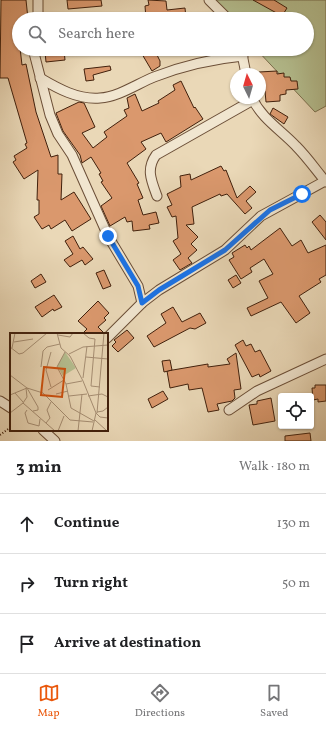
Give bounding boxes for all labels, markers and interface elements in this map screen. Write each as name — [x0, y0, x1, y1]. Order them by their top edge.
search box — [12, 12, 314, 56]
icon: search — [26, 23, 48, 45]
text: Search here — [58, 24, 135, 45]
north arrow — [230, 68, 266, 104]
route start — [293, 185, 311, 203]
route end — [99, 227, 117, 245]
inset map — [10, 333, 108, 431]
map controls — [278, 393, 314, 429]
button: locate — [278, 393, 314, 429]
text: 3 min — [16, 456, 62, 479]
text: Walk · 180 m — [239, 458, 310, 476]
icon: ahead — [16, 513, 38, 535]
text: Continue — [54, 513, 119, 534]
text: 130 m — [277, 515, 310, 533]
icon: right — [16, 573, 38, 595]
text: Turn right — [54, 573, 128, 594]
text: 50 m — [282, 575, 310, 593]
icon: arrive — [16, 633, 38, 655]
text: Arrive at destination — [54, 633, 201, 654]
tab: Map — [38, 682, 60, 721]
tab: Directions — [135, 682, 185, 721]
tab: Saved — [260, 682, 288, 721]

